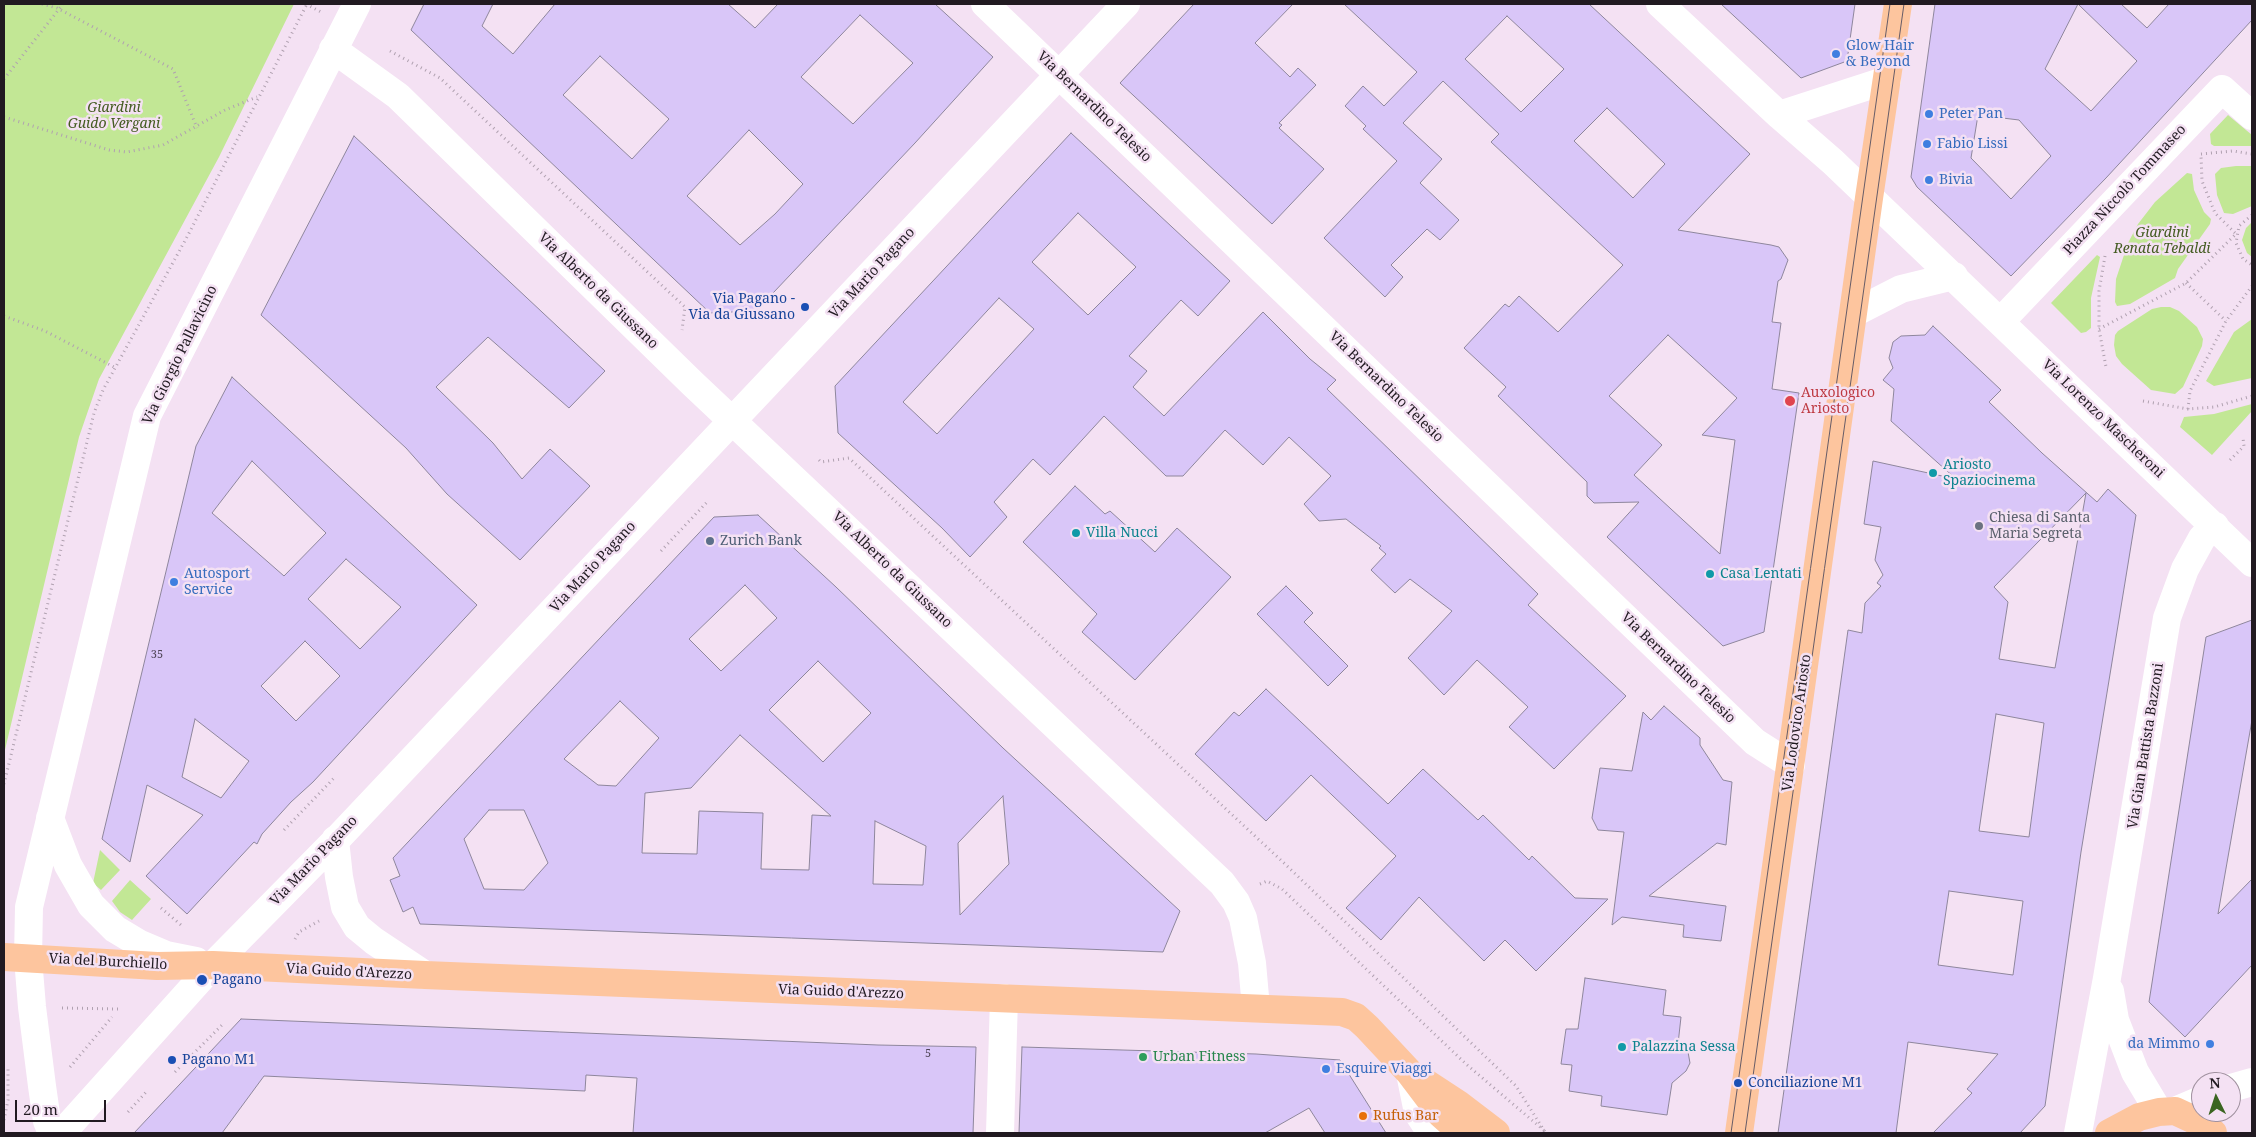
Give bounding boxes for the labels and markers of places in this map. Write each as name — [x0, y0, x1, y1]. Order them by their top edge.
place label: Glow Hair & Beyond — [1846, 38, 1914, 70]
marker: Glow Hair & Beyond — [1830, 48, 1842, 60]
place label: Peter Pan — [1939, 106, 2003, 122]
marker: Peter Pan — [1923, 108, 1935, 120]
place label: Fabio Lissi — [1937, 136, 2008, 152]
marker: Fabio Lissi — [1921, 138, 1933, 150]
place label: Bivia — [1939, 172, 1973, 188]
marker: Bivia — [1923, 174, 1935, 186]
place label: Via Pagano - Via da Giussano — [688, 291, 795, 324]
marker: Via Pagano - Via da Giussano — [799, 301, 811, 313]
place label: Auxologico Ariosto — [1801, 385, 1875, 418]
marker: Auxologico Ariosto — [1783, 394, 1797, 408]
place label: Ariosto Spaziocinema — [1943, 457, 2036, 490]
marker: Ariosto Spaziocinema — [1927, 467, 1939, 479]
place label: Chiesa di Santa Maria Segreta — [1989, 510, 2090, 542]
marker: Chiesa di Santa Maria Segreta — [1973, 520, 1985, 532]
place label: Villa Nucci — [1086, 525, 1158, 541]
marker: Villa Nucci — [1070, 527, 1082, 539]
place label: Zurich Bank — [720, 533, 802, 549]
marker: Zurich Bank — [704, 535, 716, 547]
place label: Autosport Service — [184, 566, 250, 598]
place label: Casa Lentati — [1720, 566, 1802, 582]
marker: Casa Lentati — [1704, 568, 1716, 580]
marker: Autosport Service — [168, 576, 180, 588]
place label: Pagano — [213, 972, 262, 988]
marker: Pagano — [195, 973, 209, 987]
place label: da Mimmo — [2128, 1036, 2200, 1052]
marker: da Mimmo — [2204, 1038, 2216, 1050]
place label: Palazzina Sessa — [1632, 1039, 1736, 1055]
marker: Palazzina Sessa — [1616, 1041, 1628, 1053]
place label: Urban Fitness — [1153, 1049, 1246, 1065]
marker: Urban Fitness — [1137, 1051, 1149, 1063]
place label: Pagano M1 — [182, 1052, 255, 1068]
marker: Pagano M1 — [166, 1054, 178, 1066]
place label: Esquire Viaggi — [1336, 1061, 1432, 1077]
marker: Esquire Viaggi — [1320, 1063, 1332, 1075]
place label: Conciliazione M1 — [1748, 1075, 1863, 1091]
marker: Conciliazione M1 — [1732, 1077, 1744, 1089]
place label: Rufus Bar — [1373, 1108, 1439, 1124]
marker: Rufus Bar — [1357, 1110, 1369, 1122]

